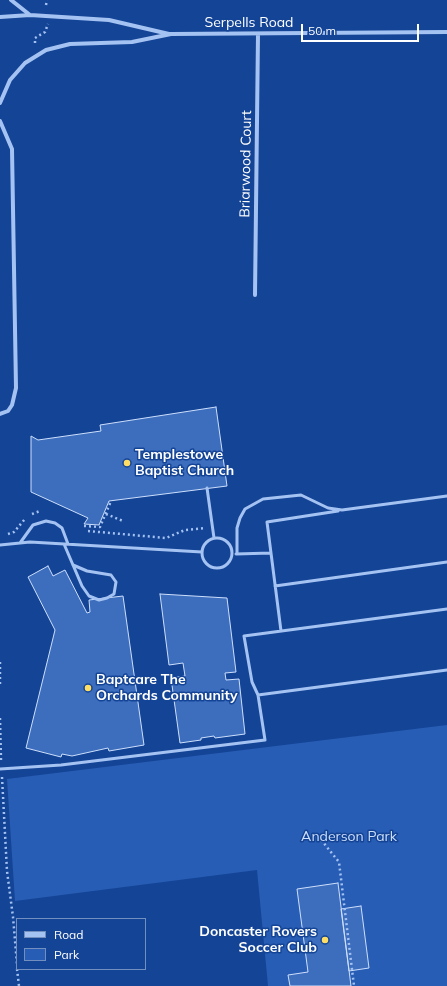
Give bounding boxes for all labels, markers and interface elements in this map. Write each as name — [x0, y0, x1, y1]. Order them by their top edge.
street label: Serpells Road — [204, 15, 294, 31]
scale bar — [303, 16, 421, 42]
text: 50 m — [308, 23, 336, 38]
street label: Briarwood Court — [237, 110, 255, 218]
place label: Templestowe Baptist Church — [135, 447, 234, 480]
marker: Templestowe Baptist Church — [122, 458, 132, 468]
place label: Baptcare The Orchards Community — [96, 672, 238, 704]
marker: Baptcare The Orchards Community — [83, 683, 93, 693]
park label: Anderson Park — [301, 829, 397, 845]
legend — [16, 918, 146, 970]
place label: Doncaster Rovers Soccer Club — [199, 924, 317, 956]
text: Road — [54, 927, 83, 942]
marker: Doncaster Rovers Soccer Club — [320, 935, 330, 945]
text: Park — [54, 947, 79, 962]

